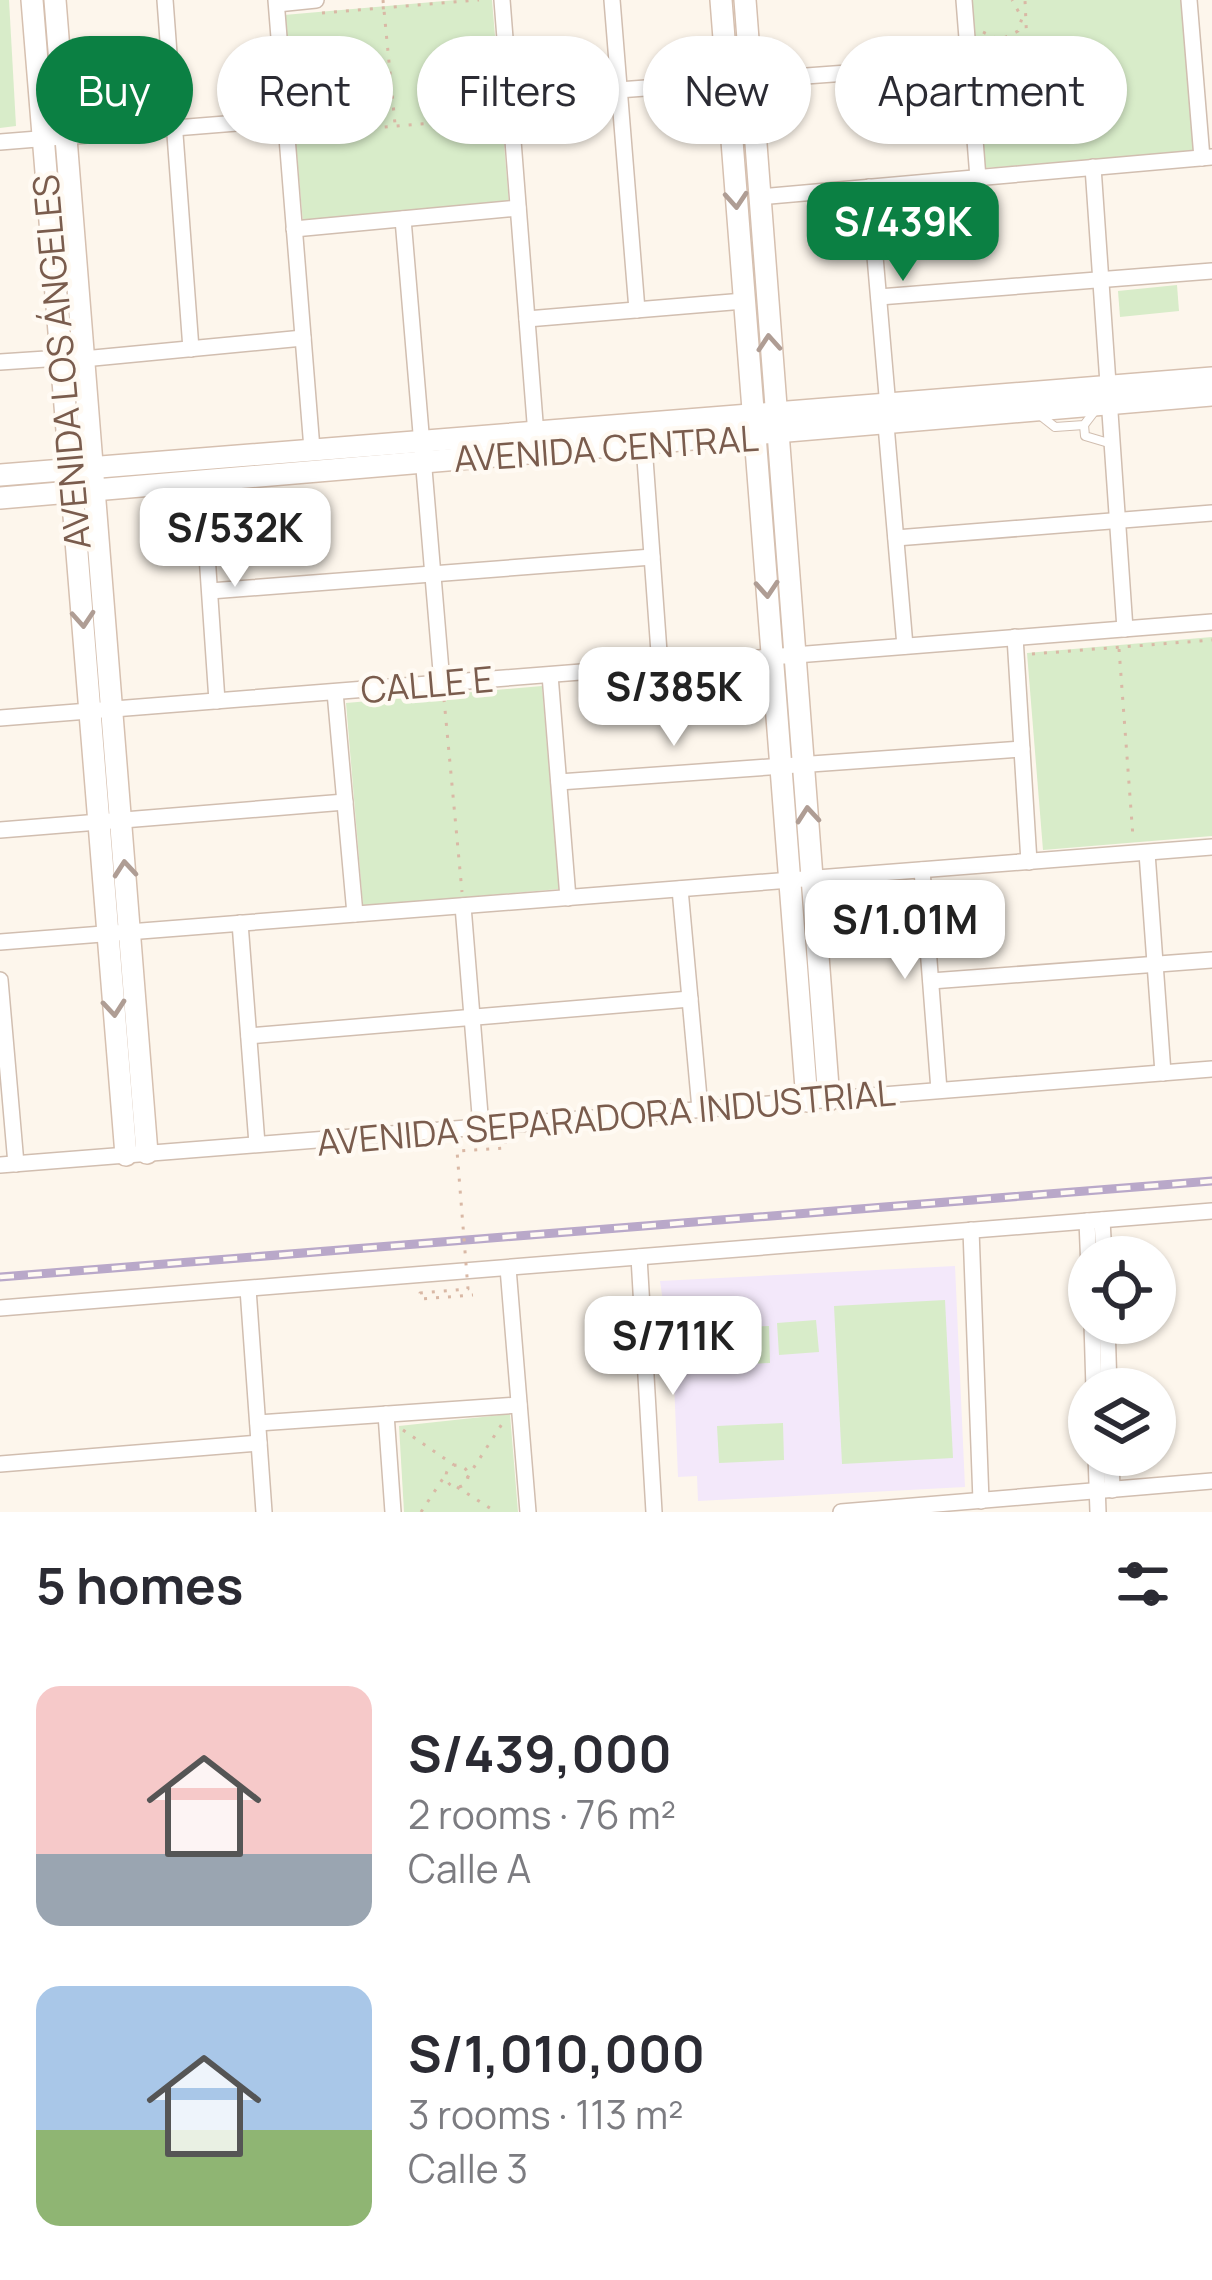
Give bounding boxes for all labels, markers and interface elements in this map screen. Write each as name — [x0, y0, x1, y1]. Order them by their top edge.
chip: Buy — [36, 36, 193, 144]
chip: Rent — [217, 36, 393, 144]
chip: Filters — [417, 36, 619, 144]
chip: New — [643, 36, 811, 144]
chip: Apartment — [835, 36, 1127, 144]
street label: AVENIDA LOS ÁNGELES — [20, 173, 102, 551]
pin: S/439K — [805, 182, 1001, 284]
one-way arrow — [723, 191, 748, 210]
text: S/439K — [834, 194, 972, 248]
one-way arrow — [756, 333, 782, 352]
street label: AVENIDA CENTRAL — [452, 413, 760, 483]
pin: S/532K — [137, 488, 333, 590]
text: S/532K — [167, 500, 303, 554]
one-way arrow — [753, 580, 779, 599]
one-way arrow — [69, 610, 95, 629]
pin: S/385K — [576, 647, 772, 749]
street label: CALLE E — [359, 654, 495, 714]
text: S/385K — [605, 659, 743, 713]
one-way arrow — [796, 805, 821, 824]
one-way arrow — [113, 859, 138, 878]
pin: S/1.01M — [794, 880, 1016, 982]
text: S/1.01M — [832, 892, 978, 946]
one-way arrow — [101, 999, 126, 1018]
street label: AVENIDA SEPARADORA INDUSTRIAL — [315, 1067, 897, 1167]
map controls — [1068, 1236, 1176, 1476]
button: locate — [1068, 1236, 1176, 1344]
pin: S/711K — [575, 1296, 771, 1398]
text: S/711K — [612, 1308, 734, 1362]
button: layers — [1068, 1368, 1176, 1476]
text: 5 homes — [36, 1550, 243, 1619]
icon: filters — [1110, 1551, 1176, 1617]
text: S/439,000 — [408, 1718, 672, 1787]
icon: home — [132, 1734, 276, 1878]
text: 2 rooms · 76 m² — [408, 1787, 676, 1841]
text: Calle A — [408, 1841, 531, 1895]
text: S/1,010,000 — [408, 2018, 705, 2087]
icon: home — [132, 2034, 276, 2178]
text: 3 rooms · 113 m² — [408, 2087, 684, 2141]
text: Calle 3 — [408, 2141, 528, 2195]

